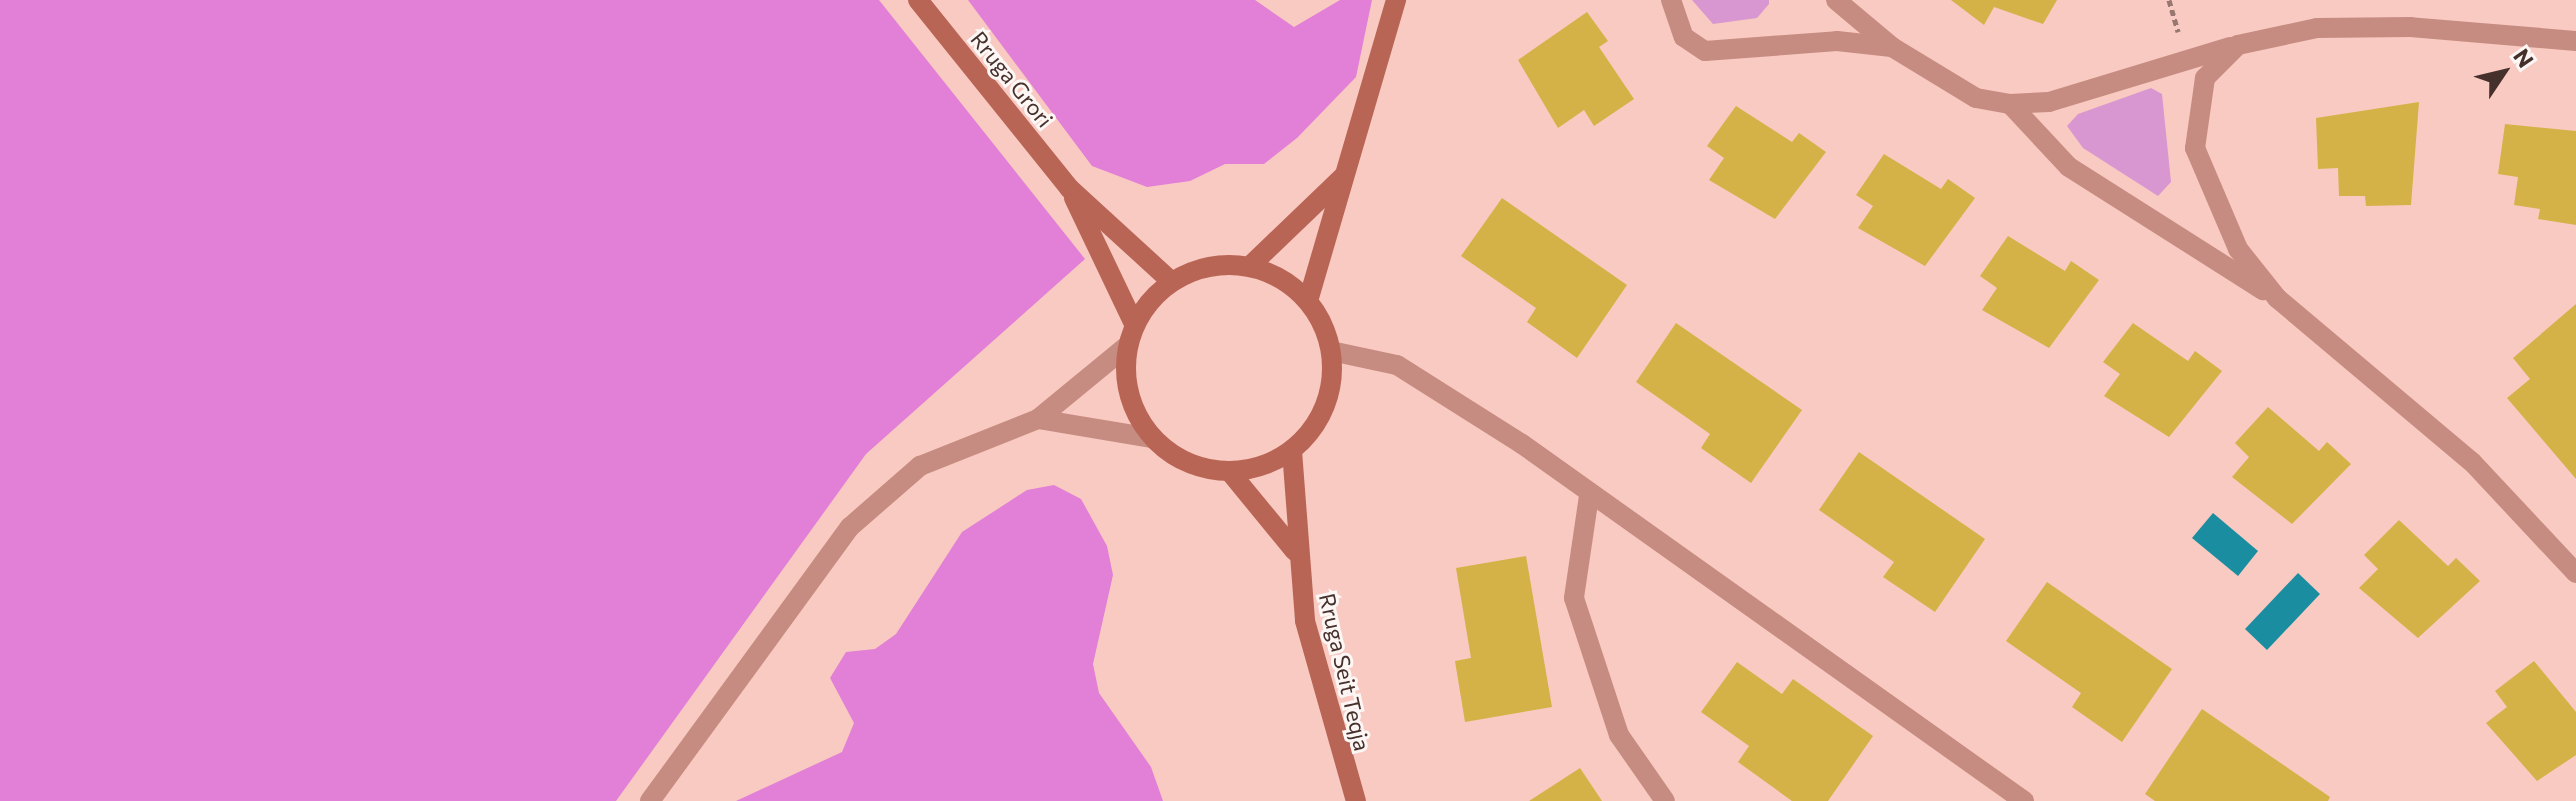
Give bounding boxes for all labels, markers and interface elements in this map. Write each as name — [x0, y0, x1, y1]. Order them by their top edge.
street label: Rruga Grori — [965, 26, 1059, 132]
north arrow — [2464, 32, 2544, 112]
text: N — [2508, 43, 2540, 72]
street label: Rruga Seit Teqja — [1314, 591, 1376, 753]

